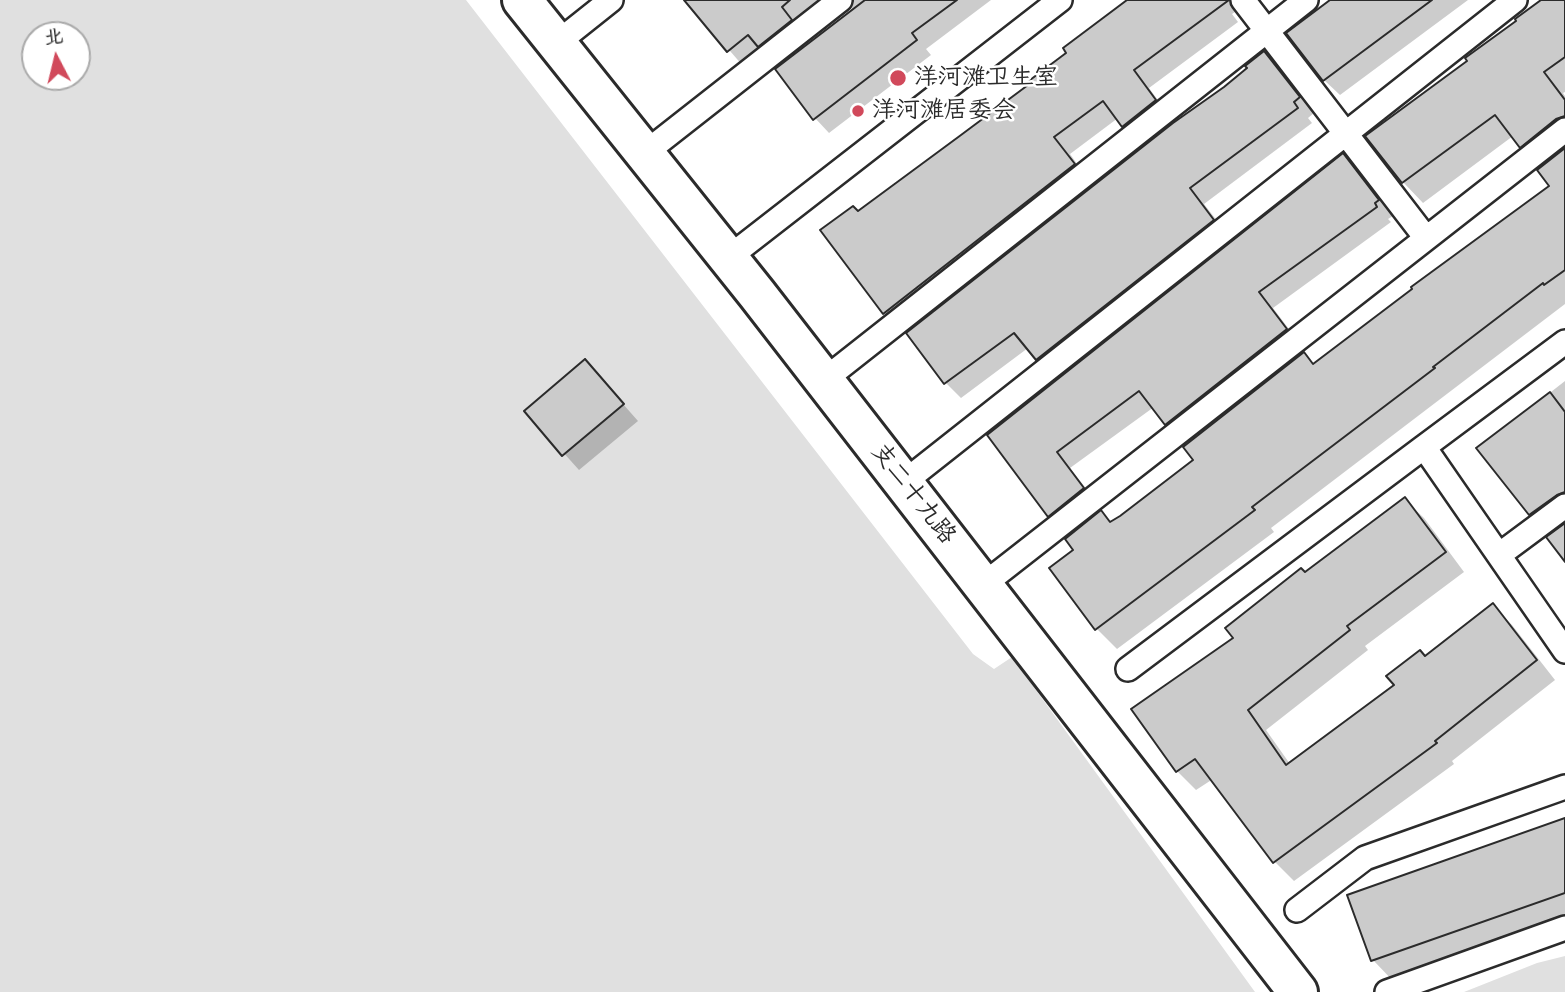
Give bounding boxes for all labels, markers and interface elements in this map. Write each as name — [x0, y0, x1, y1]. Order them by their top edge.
north arrow — [21, 21, 91, 91]
text: 北 — [43, 24, 64, 49]
place label: 洋河滩卫生室 — [914, 64, 1058, 92]
marker: 洋河滩卫生室 — [888, 68, 908, 88]
place label: 洋河滩居委会 — [872, 97, 1016, 125]
marker: 洋河滩居委会 — [850, 103, 866, 119]
street label: 支二十九路 — [865, 438, 961, 550]

